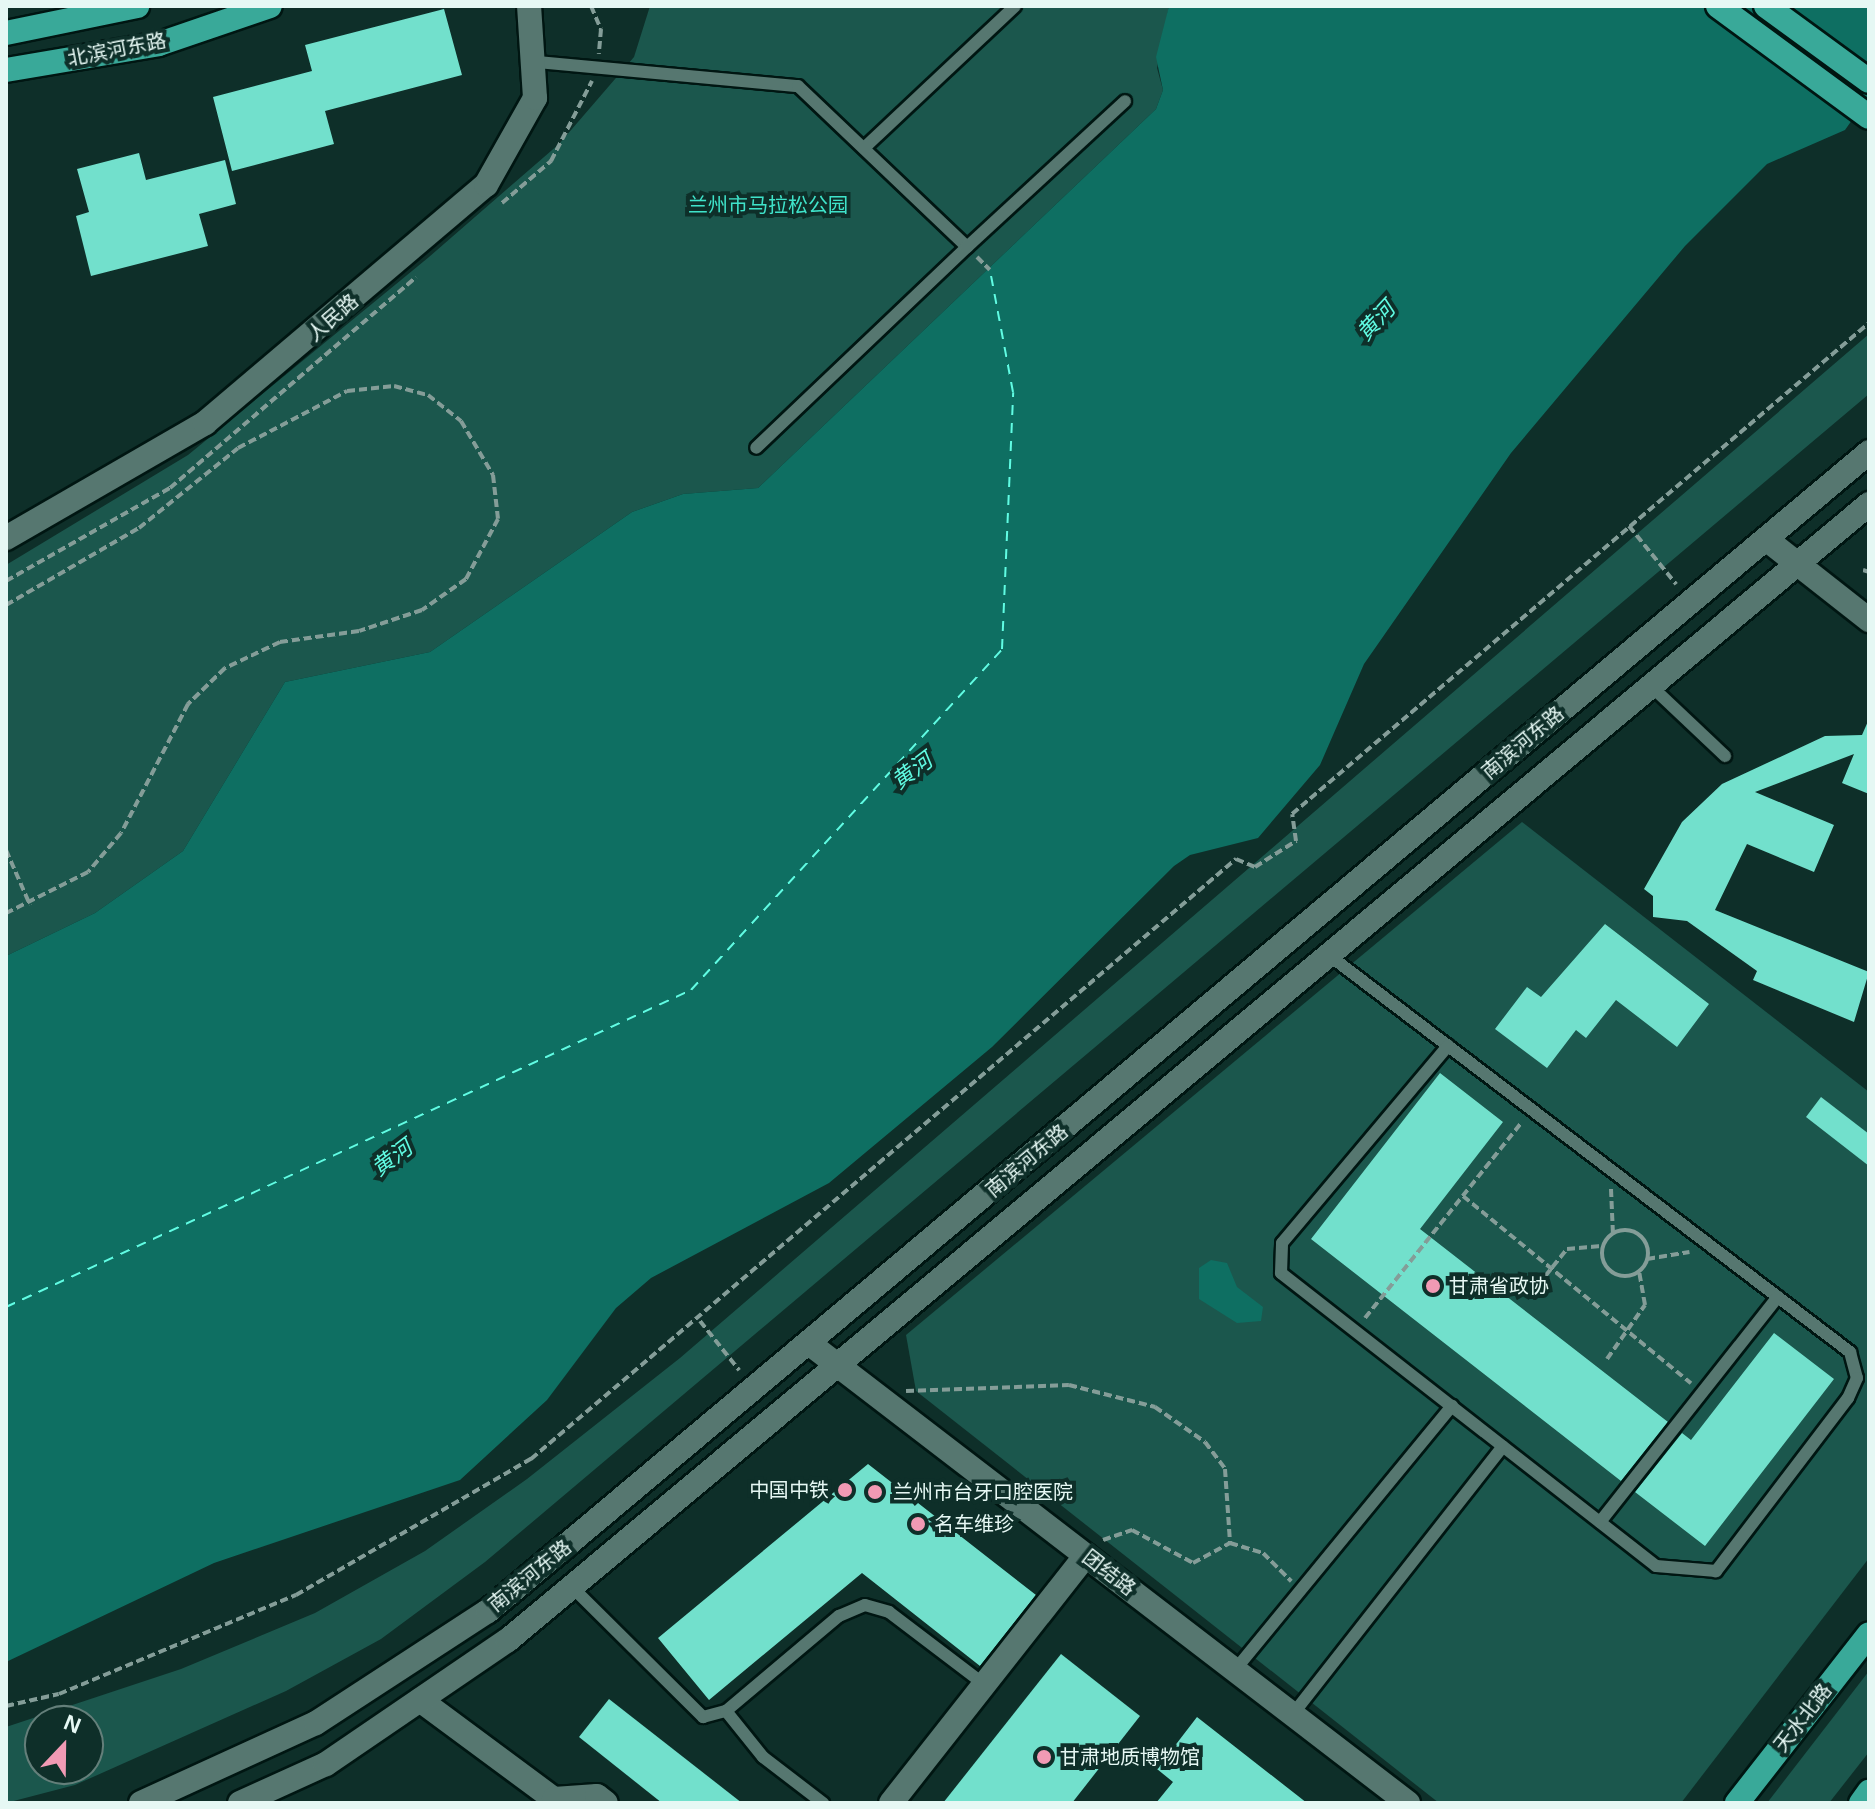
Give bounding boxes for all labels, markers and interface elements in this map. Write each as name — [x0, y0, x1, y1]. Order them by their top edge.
street label: 北滨河东路 — [66, 29, 168, 71]
park label: 兰州市马拉松公园 — [688, 193, 848, 217]
street label: 人民路 — [302, 289, 364, 347]
water label: 黄河 — [1351, 296, 1401, 346]
street label: 南滨河东路 — [1477, 702, 1569, 784]
water label: 黄河 — [886, 747, 938, 795]
street label: 南滨河东路 — [981, 1120, 1073, 1202]
water label: 黄河 — [366, 1134, 418, 1182]
place label: 甘肃省政协 — [1449, 1274, 1549, 1298]
marker: 甘肃省政协 — [1424, 1277, 1442, 1295]
place label: 中国中铁 — [749, 1478, 829, 1502]
place label: 兰州市台牙口腔医院 — [893, 1480, 1073, 1504]
marker: 中国中铁 — [836, 1481, 854, 1499]
marker: 兰州市台牙口腔医院 — [864, 1481, 886, 1503]
place label: 名车维珍 — [934, 1512, 1014, 1536]
marker: 名车维珍 — [909, 1515, 927, 1533]
street label: 南滨河东路 — [484, 1535, 576, 1617]
street label: 团结路 — [1078, 1545, 1140, 1601]
street label: 天水北路 — [1769, 1679, 1837, 1757]
north arrow — [24, 1705, 104, 1785]
text: N — [60, 1710, 84, 1739]
place label: 甘肃地质博物馆 — [1060, 1745, 1200, 1769]
marker: 甘肃地质博物馆 — [1035, 1748, 1053, 1766]

